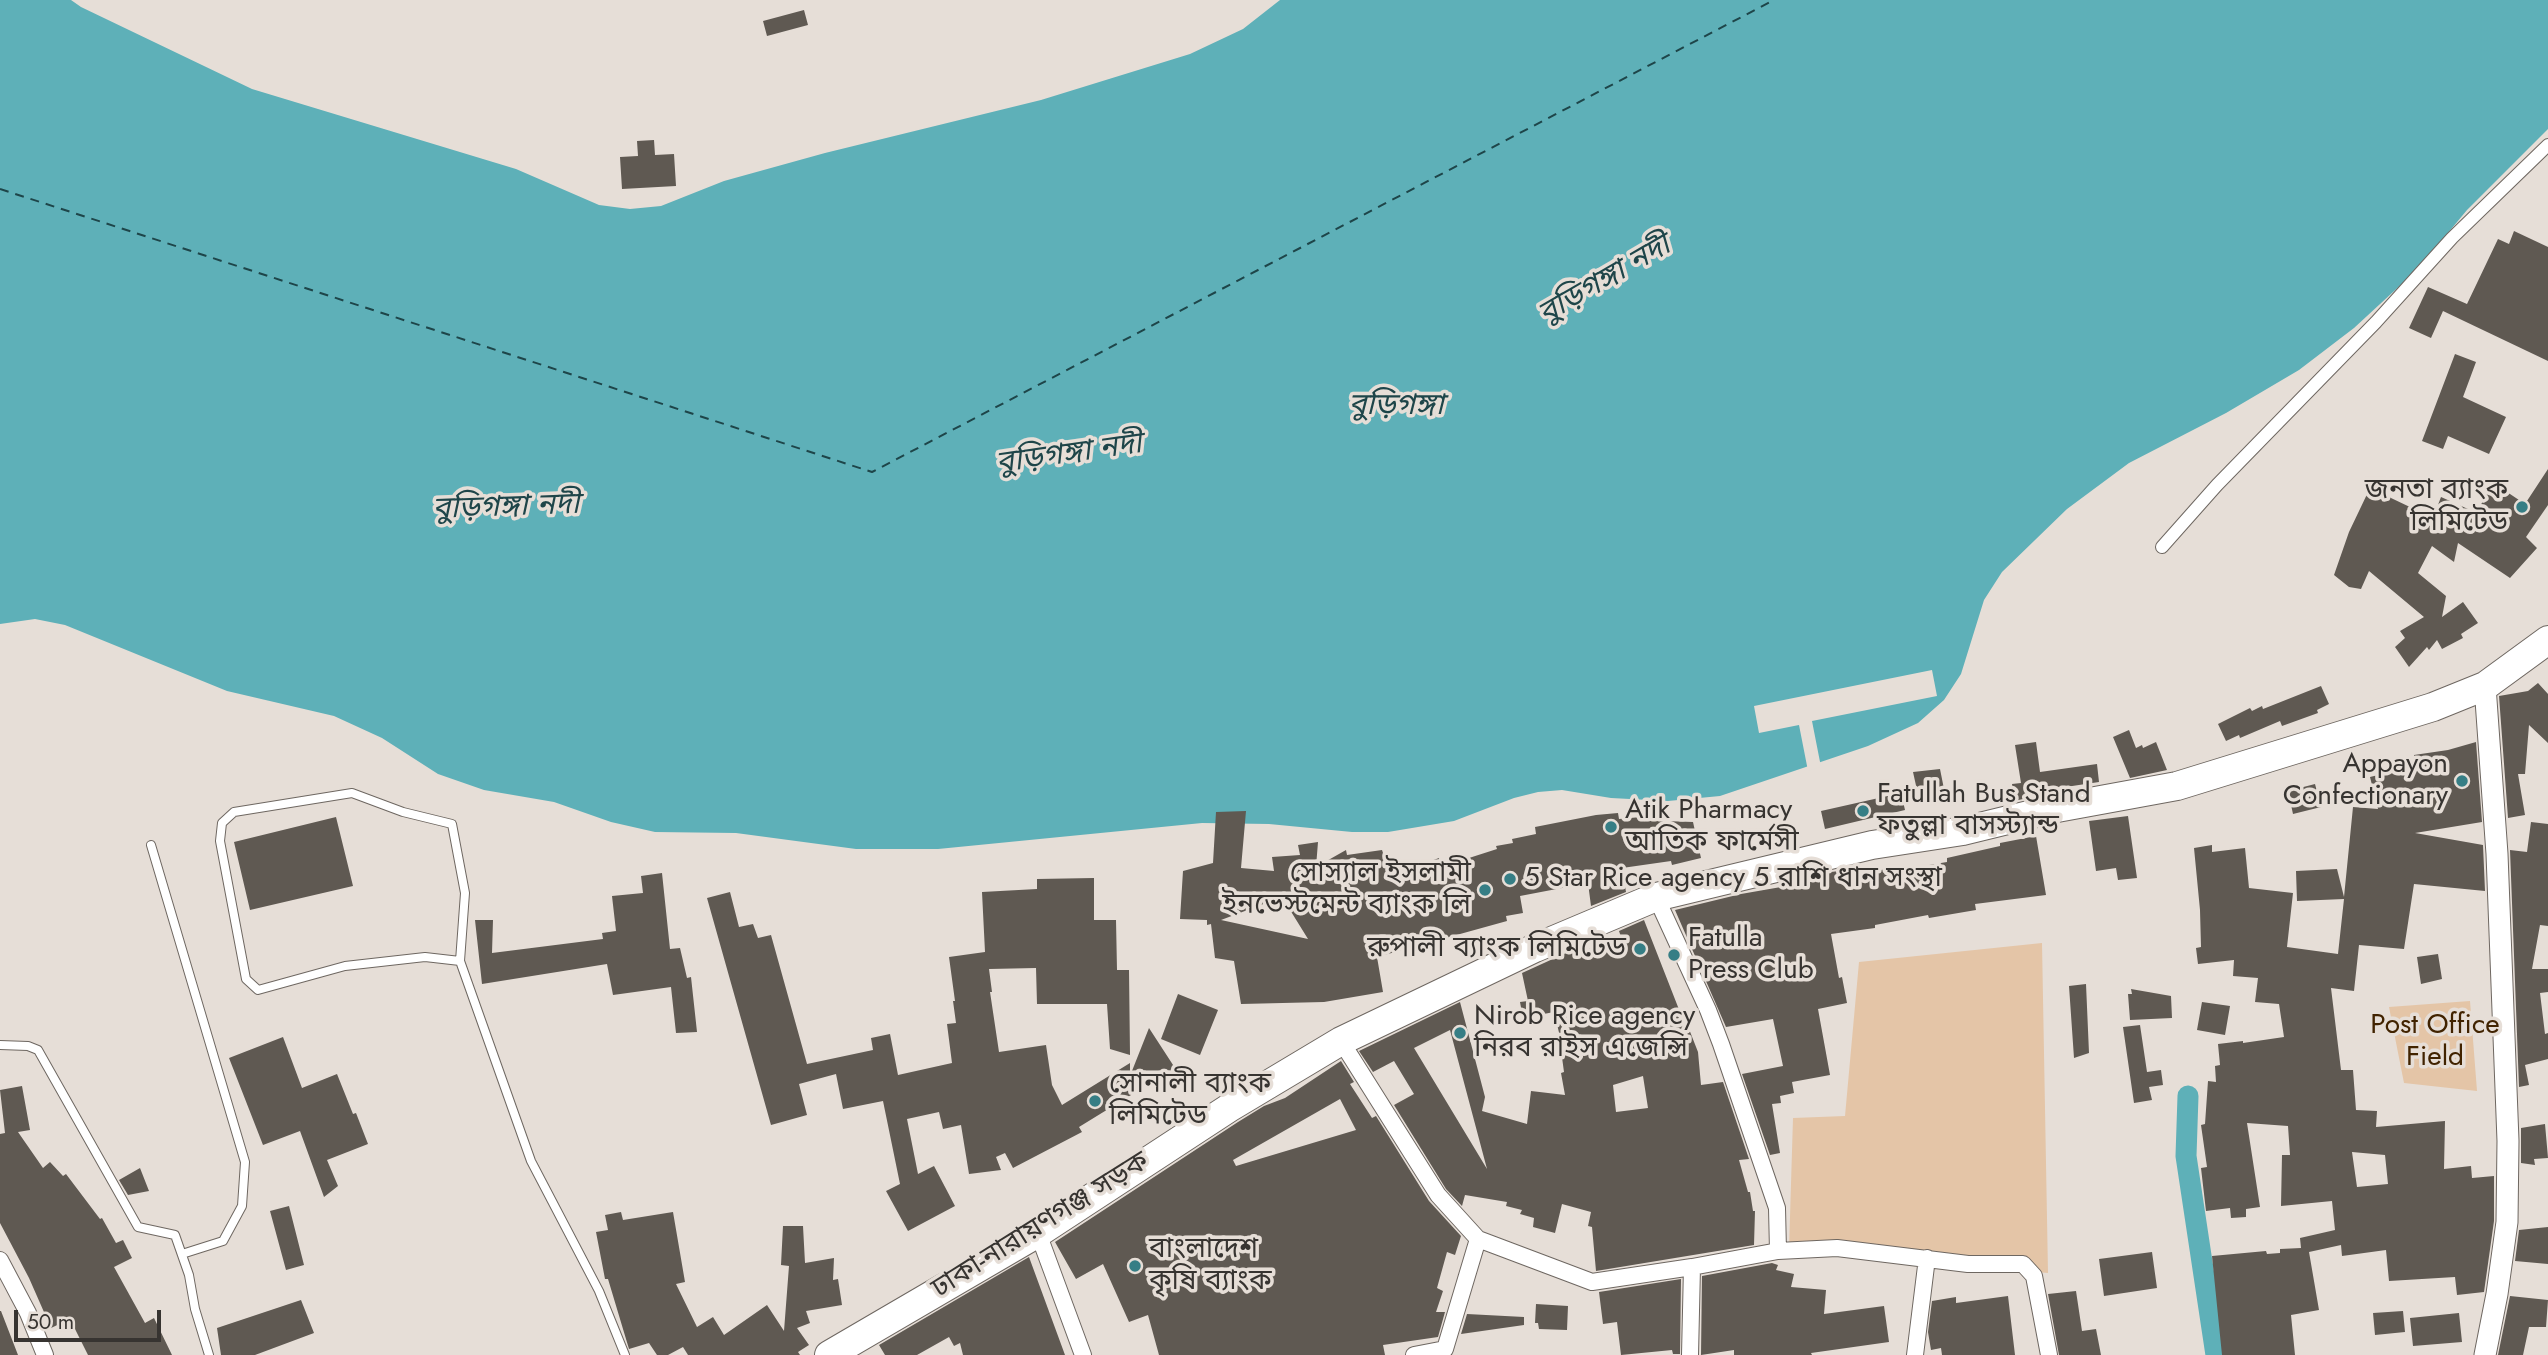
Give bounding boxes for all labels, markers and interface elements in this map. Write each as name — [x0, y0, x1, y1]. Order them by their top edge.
water label: বুড়িগঙ্গা নদী — [1532, 229, 1678, 333]
water label: বুড়িগঙ্গা — [1348, 389, 1444, 425]
water label: বুড়িগঙ্গা নদী — [994, 427, 1144, 483]
place label: জনতা ব্যাংক লিমিটেড — [2365, 474, 2508, 540]
water label: বুড়িগঙ্গা নদী — [432, 487, 580, 529]
marker: জনতা ব্যাংক লিমিটেড — [2514, 499, 2530, 515]
place label: Appayon Confectionary — [2283, 748, 2448, 814]
marker: Appayon Confectionary — [2454, 773, 2470, 789]
place label: Fatullah Bus Stand ফতুল্লা বাসস্ট্যান্ড — [1877, 778, 2091, 844]
place label: Atik Pharmacy আতিক ফার্মেসী — [1625, 794, 1799, 860]
marker: Fatullah Bus Stand ফতুল্লা বাসস্ট্যান্ড — [1855, 803, 1871, 819]
marker: Atik Pharmacy আতিক ফার্মেসী — [1603, 819, 1619, 835]
place label: সোস্যাল ইসলামী ইনভেস্টমেন্ট ব্যাংক লি — [1222, 857, 1471, 923]
place label: 5 Star Rice agency 5 রাশি ধান সংস্থা — [1524, 862, 1942, 896]
marker: 5 Star Rice agency 5 রাশি ধান সংস্থা — [1502, 871, 1518, 887]
marker: সোস্যাল ইসলামী ইনভেস্টমেন্ট ব্যাংক লি — [1477, 882, 1493, 898]
place label: Fatulla Press Club — [1688, 922, 1814, 988]
place label: রুপালী ব্যাংক লিমিটেড — [1367, 932, 1626, 966]
marker: রুপালী ব্যাংক লিমিটেড — [1632, 941, 1648, 957]
marker: Fatulla Press Club — [1666, 947, 1682, 963]
place label: Nirob Rice agency নিরব রাইস এজেন্সি — [1474, 1000, 1695, 1066]
park label: Post Office Field — [2370, 1009, 2500, 1075]
marker: Nirob Rice agency নিরব রাইস এজেন্সি — [1452, 1025, 1468, 1041]
place label: সোনালী ব্যাংক লিমিটেড — [1109, 1068, 1271, 1134]
marker: সোনালী ব্যাংক লিমিটেড — [1087, 1093, 1103, 1109]
street label: ঢাকা-নারায়ণগঞ্জ সড়ক — [926, 1146, 1156, 1306]
place label: বাংলাদেশ কৃষি ব্যাংক — [1149, 1233, 1272, 1299]
marker: বাংলাদেশ কৃষি ব্যাংক — [1127, 1258, 1143, 1274]
scale bar — [18, 1296, 164, 1340]
text: 50 m — [27, 1307, 74, 1337]

